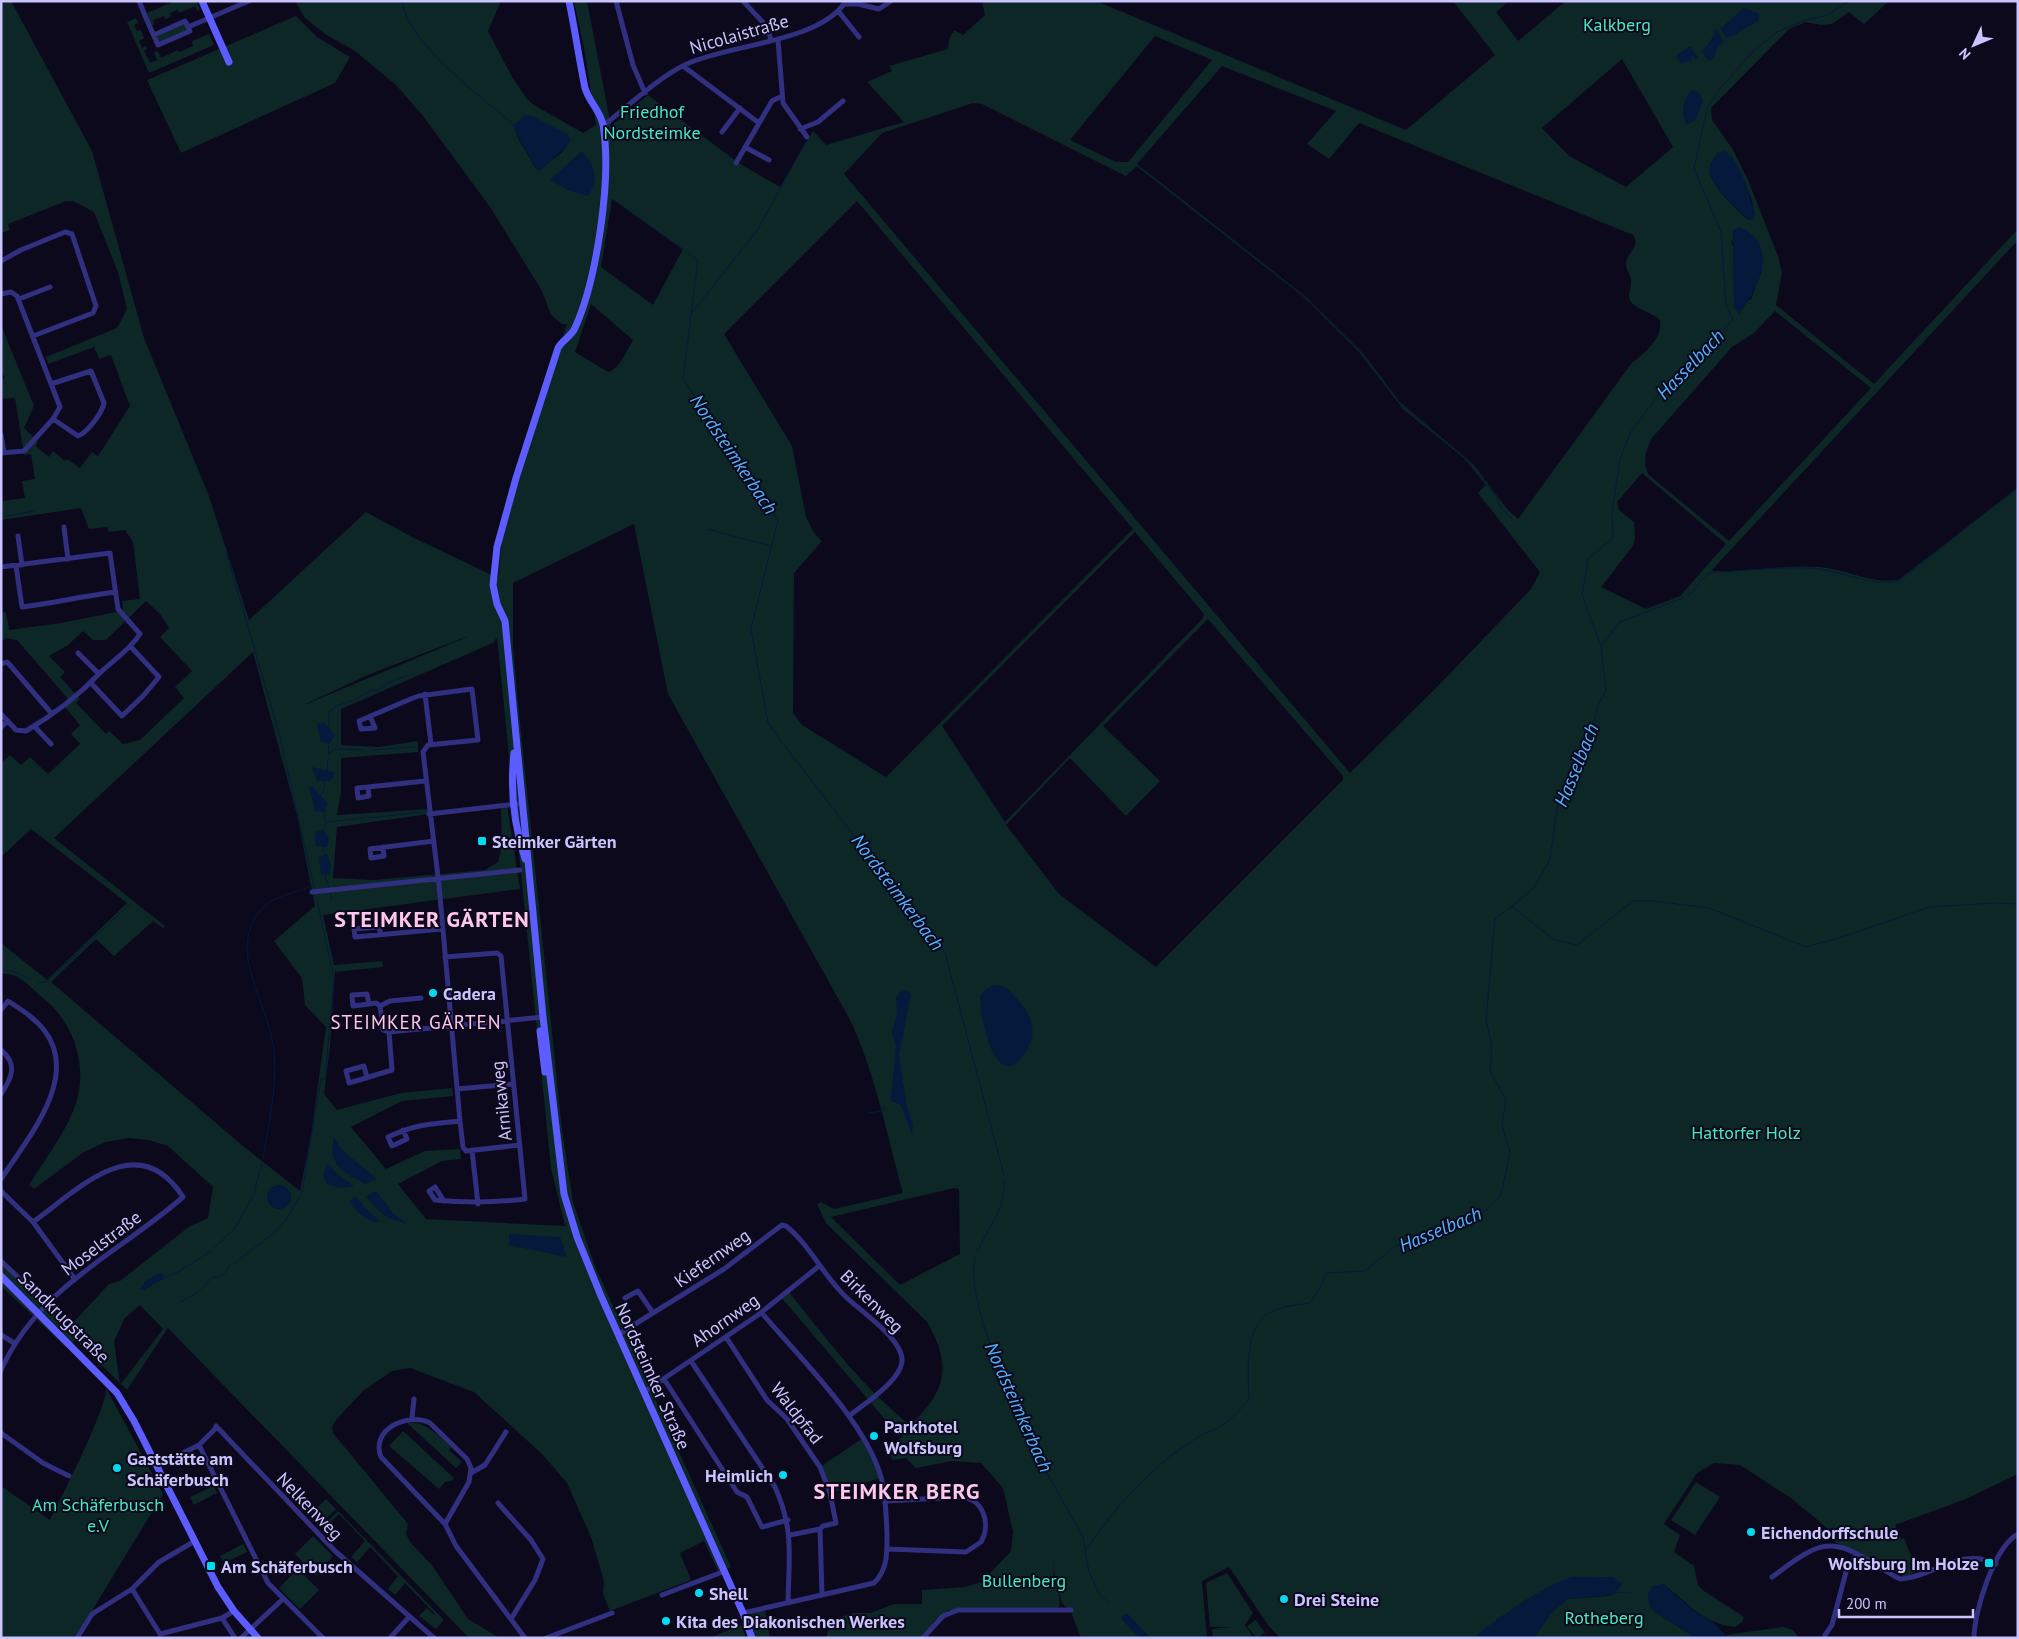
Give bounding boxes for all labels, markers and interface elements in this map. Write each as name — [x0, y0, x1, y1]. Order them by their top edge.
street label: Nicolaistraße — [687, 9, 791, 59]
park label: Kalkberg — [1583, 13, 1651, 36]
north arrow — [1949, 20, 1999, 70]
text: N — [1955, 44, 1974, 64]
park label: Friedhof Nordsteimke — [603, 100, 701, 144]
water label: Hasselbach — [1651, 324, 1729, 404]
water label: Nordsteimkerbach — [685, 389, 783, 519]
water label: Hasselbach — [1548, 720, 1604, 810]
water label: Nordsteimkerbach — [846, 829, 950, 955]
place label: Steimker Gärten — [492, 830, 617, 853]
marker: Steimker Gärten — [476, 835, 488, 847]
district label: STEIMKER GÄRTEN — [334, 905, 530, 933]
place label: Cadera — [443, 982, 496, 1005]
marker: Cadera — [427, 987, 439, 999]
district label: STEIMKER GÄRTEN — [331, 1010, 501, 1034]
street label: Arnikaweg — [485, 1060, 517, 1142]
park label: Hattorfer Holz — [1691, 1121, 1801, 1144]
water label: Hasselbach — [1395, 1201, 1485, 1257]
street label: Moselstraße — [56, 1205, 146, 1281]
street label: Kiefernweg — [670, 1224, 754, 1292]
street label: Birkenweg — [835, 1264, 909, 1338]
street label: Sandkrugstraße — [13, 1266, 115, 1368]
street label: Ahornweg — [687, 1288, 763, 1352]
street label: Nordsteimker Straße — [610, 1299, 696, 1453]
water label: Nordsteimkerbach — [980, 1338, 1058, 1476]
street label: Waldpfad — [766, 1378, 828, 1448]
place label: Parkhotel Wolfsburg — [884, 1415, 962, 1459]
marker: Parkhotel Wolfsburg — [868, 1430, 880, 1442]
place label: Gaststätte am Schäferbusch — [127, 1447, 233, 1491]
marker: Gaststätte am Schäferbusch — [111, 1462, 123, 1474]
place label: Heimlich — [705, 1464, 773, 1487]
street label: Nelkenweg — [272, 1467, 348, 1545]
marker: Heimlich — [777, 1469, 789, 1481]
district label: STEIMKER BERG — [814, 1477, 980, 1505]
park label: Am Schäferbusch e.V — [32, 1493, 164, 1537]
place label: Eichendorffschule — [1761, 1521, 1898, 1544]
marker: Eichendorffschule — [1745, 1526, 1757, 1538]
place label: Wolfsburg Im Holze — [1828, 1552, 1979, 1575]
place label: Am Schäferbusch — [221, 1555, 353, 1578]
marker: Wolfsburg Im Holze — [1983, 1557, 1995, 1569]
marker: Am Schäferbusch — [205, 1560, 217, 1572]
park label: Bullenberg — [982, 1569, 1066, 1592]
place label: Shell — [709, 1582, 749, 1605]
scale bar — [1839, 1586, 1973, 1618]
marker: Shell — [693, 1587, 705, 1599]
place label: Drei Steine — [1294, 1588, 1379, 1611]
marker: Drei Steine — [1278, 1593, 1290, 1605]
text: 200 m — [1846, 1594, 1887, 1613]
park label: Rotheberg — [1564, 1606, 1644, 1629]
place label: Kita des Diakonischen Werkes — [676, 1610, 905, 1633]
marker: Kita des Diakonischen Werkes — [660, 1615, 672, 1627]

